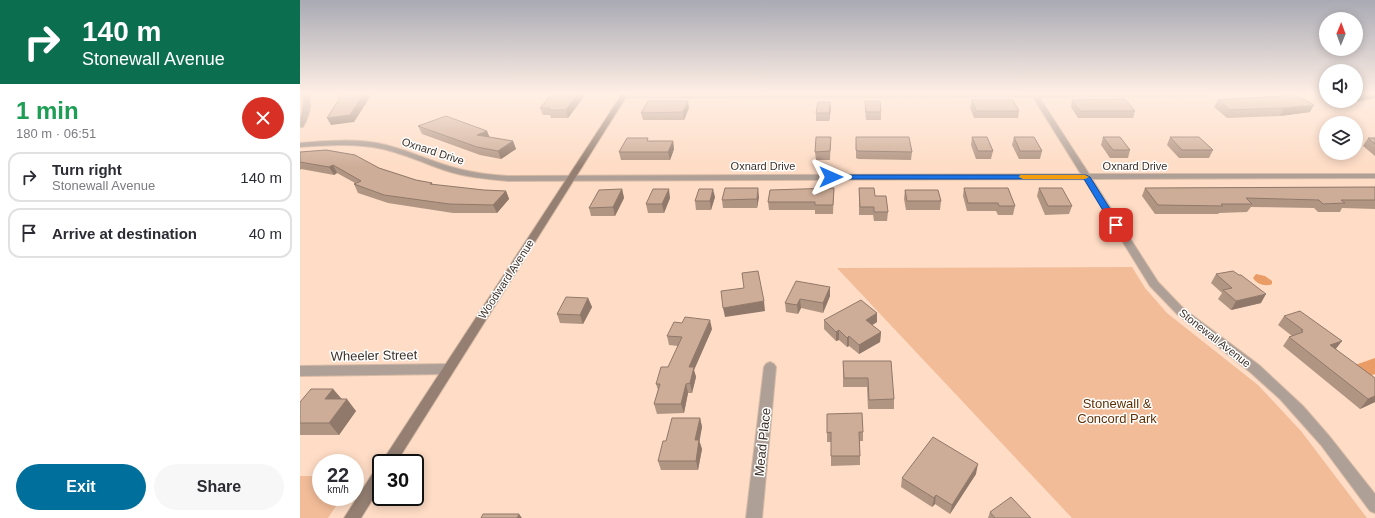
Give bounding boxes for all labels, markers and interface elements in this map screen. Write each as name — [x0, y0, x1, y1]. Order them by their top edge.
north arrow — [1319, 12, 1363, 56]
map controls — [1319, 12, 1363, 160]
icon: right — [16, 16, 68, 68]
text: 140 m — [82, 16, 161, 47]
text: Stonewall Avenue — [82, 49, 225, 69]
button: sound — [1319, 64, 1363, 108]
text: 1 min — [16, 97, 79, 124]
button: close — [242, 97, 284, 139]
button: layers — [1319, 116, 1363, 160]
text: 180 m · 06:51 — [16, 126, 96, 141]
street label: Oxnard Drive — [400, 135, 466, 167]
position arrow — [810, 156, 852, 198]
street label: Oxnard Drive — [731, 160, 795, 172]
street label: Oxnard Drive — [1103, 160, 1167, 172]
text: Turn right — [52, 161, 122, 178]
icon: right — [18, 166, 40, 188]
text: 140 m — [240, 169, 282, 186]
text: Stonewall Avenue — [52, 178, 155, 193]
pin — [1099, 208, 1133, 242]
icon: arrive — [1105, 214, 1127, 236]
icon: arrive — [18, 222, 40, 244]
text: Arrive at destination — [52, 225, 197, 242]
text: 40 m — [249, 225, 282, 242]
street label: Woodward Avenue — [476, 237, 536, 321]
street label: Stonewall Avenue — [1177, 306, 1253, 370]
street label: Wheeler Street — [331, 347, 418, 364]
park label: Stonewall & Concord Park — [1077, 396, 1157, 426]
street label: Mead Place — [751, 407, 774, 477]
speed limit sign: 30 — [372, 454, 424, 506]
button: Exit — [16, 464, 146, 510]
button: Share — [154, 464, 284, 510]
text: 22 — [327, 464, 349, 486]
text: km/h — [327, 484, 349, 495]

